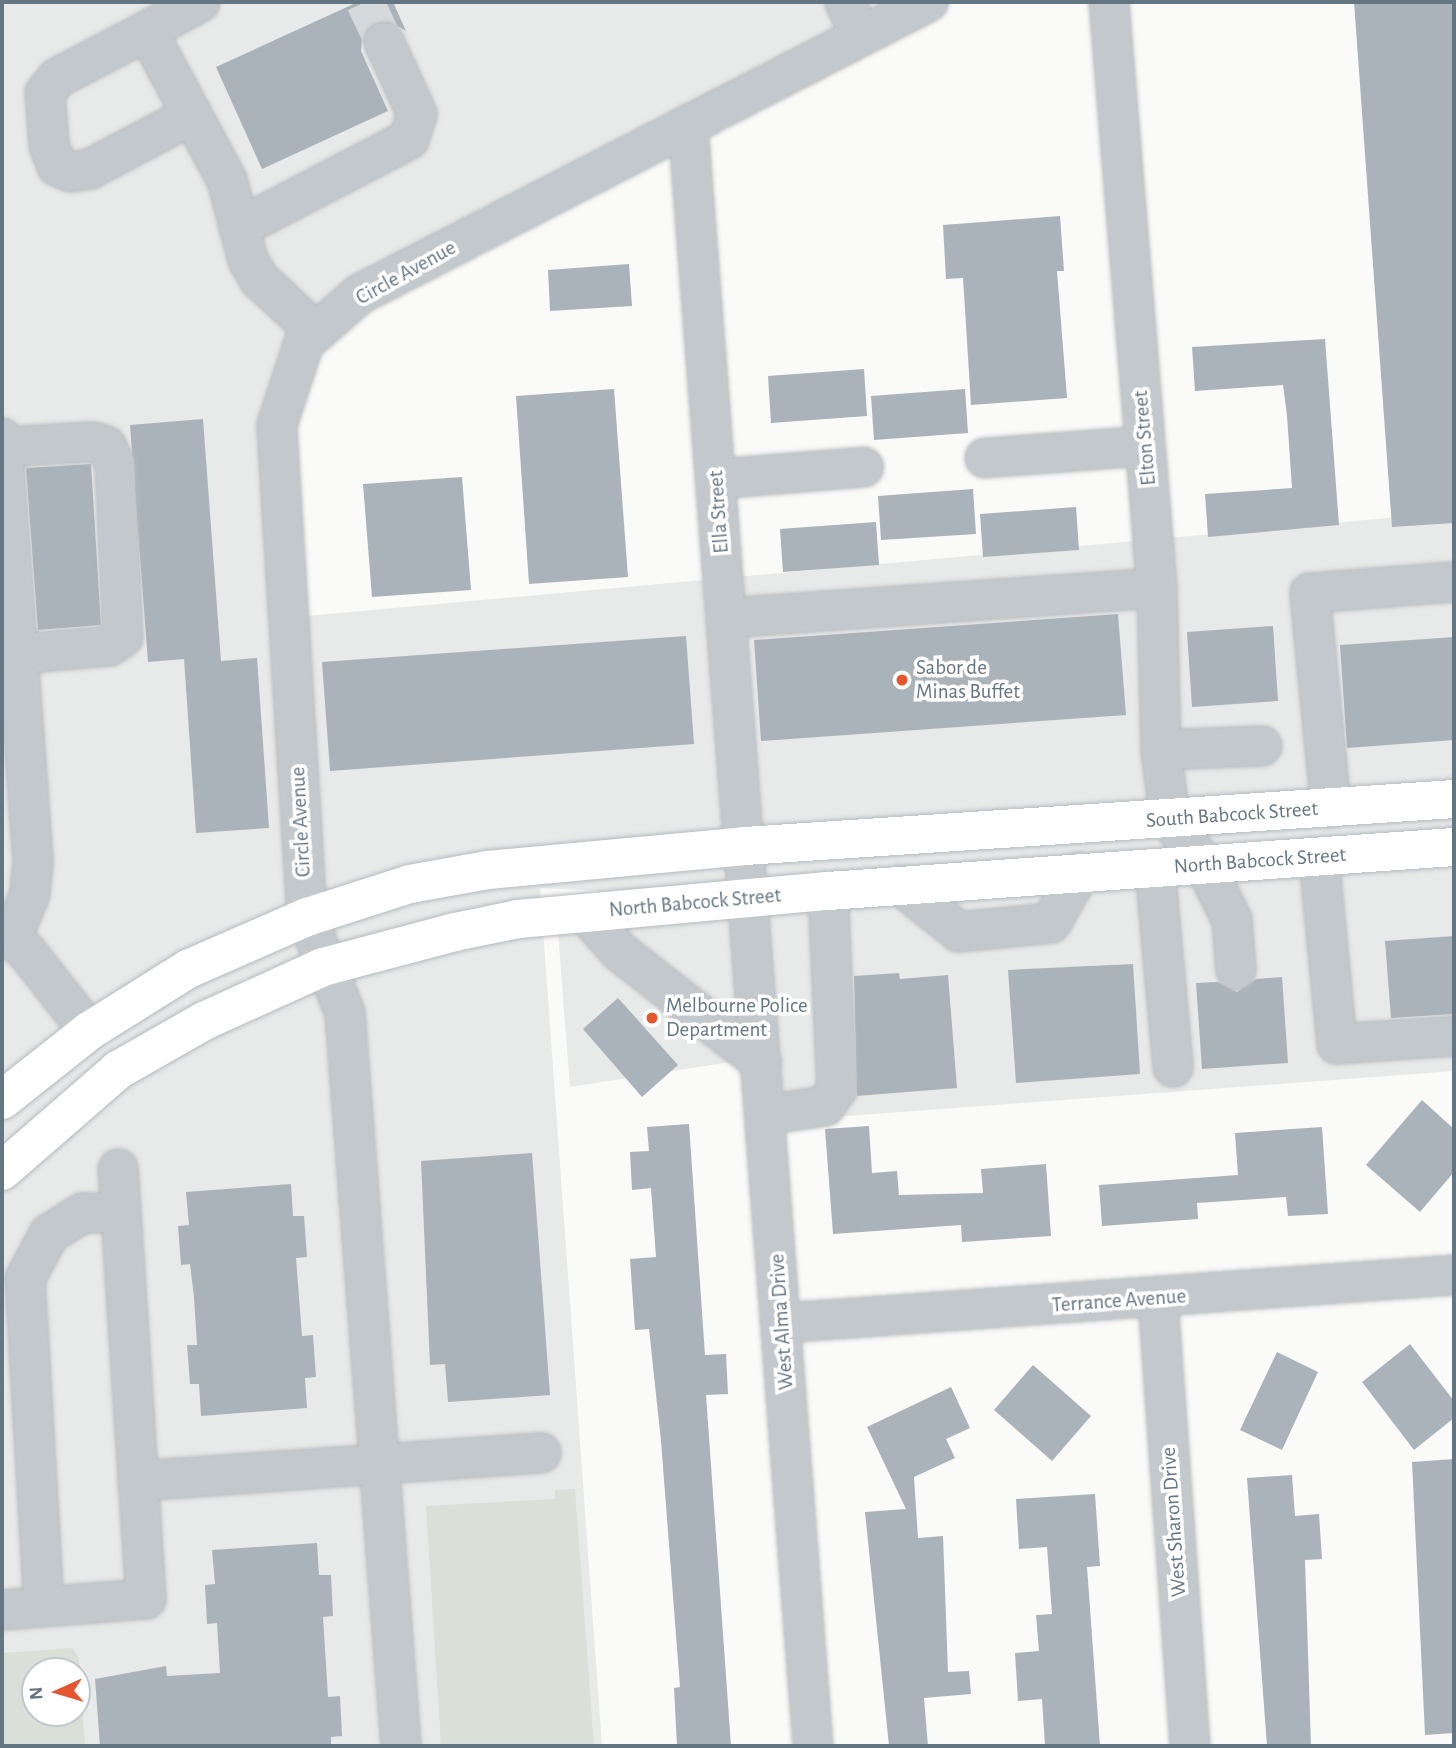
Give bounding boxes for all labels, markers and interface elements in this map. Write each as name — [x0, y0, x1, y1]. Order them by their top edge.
street label: Circle Avenue — [352, 235, 460, 311]
street label: Elton Street — [1128, 389, 1162, 487]
street label: Ella Street — [704, 470, 734, 554]
place label: Sabor de Minas Buffet — [916, 655, 1020, 705]
marker: Sabor de Minas Buffet — [894, 672, 910, 688]
street label: Circle Avenue — [286, 766, 316, 878]
street label: South Babcock Street — [1145, 796, 1319, 834]
street label: North Babcock Street — [1173, 842, 1347, 880]
street label: North Babcock Street — [608, 883, 782, 923]
place label: Melbourne Police Department — [666, 993, 808, 1043]
marker: Melbourne Police Department — [644, 1010, 660, 1026]
street label: West Alma Drive — [765, 1253, 799, 1391]
street label: Terrance Avenue — [1051, 1284, 1187, 1318]
street label: West Sharon Drive — [1156, 1446, 1192, 1598]
north arrow — [21, 1657, 91, 1727]
text: N — [27, 1686, 46, 1701]

